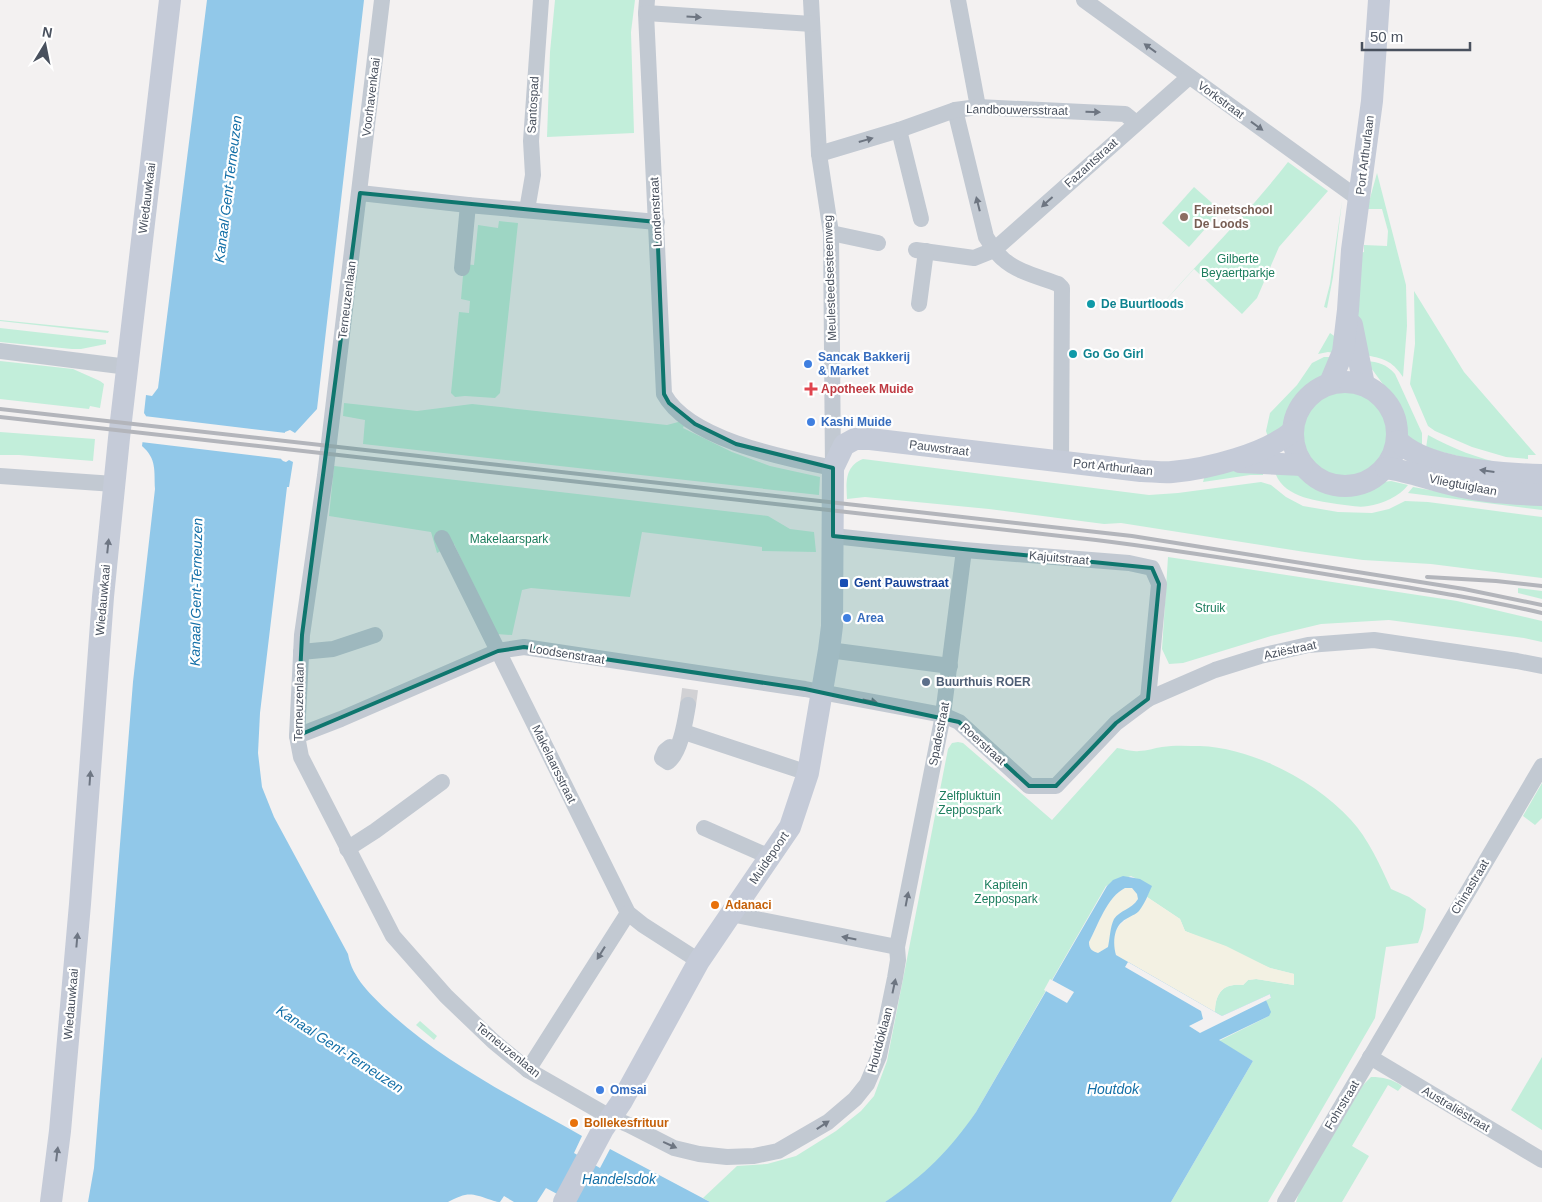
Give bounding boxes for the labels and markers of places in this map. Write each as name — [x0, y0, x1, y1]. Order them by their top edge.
place label: Freinetschool De Loods — [1194, 203, 1273, 231]
marker: Freinetschool De Loods — [1178, 211, 1190, 223]
place label: De Buurtloods — [1101, 297, 1184, 311]
marker: De Buurtloods — [1085, 298, 1097, 310]
place label: Go Go Girl — [1083, 347, 1144, 361]
marker: Go Go Girl — [1067, 348, 1079, 360]
place label: Sancak Bakkerij & Market — [818, 350, 910, 378]
marker: Sancak Bakkerij & Market — [802, 358, 814, 370]
place label: Apotheek Muide — [821, 382, 914, 396]
marker: Apotheek Muide — [805, 383, 817, 395]
place label: Kashi Muide — [821, 415, 892, 429]
marker: Kashi Muide — [805, 416, 817, 428]
place label: Gent Pauwstraat — [854, 576, 949, 590]
marker: Gent Pauwstraat — [838, 577, 850, 589]
place label: Area — [857, 611, 884, 625]
marker: Area — [841, 612, 853, 624]
place label: Buurthuis ROER — [936, 675, 1031, 689]
marker: Buurthuis ROER — [920, 676, 932, 688]
place label: Adanaci — [725, 898, 772, 912]
marker: Adanaci — [709, 899, 721, 911]
place label: Omsai — [610, 1083, 647, 1097]
marker: Omsai — [594, 1084, 606, 1096]
place label: Bollekesfrituur — [584, 1116, 669, 1130]
marker: Bollekesfrituur — [568, 1117, 580, 1129]

